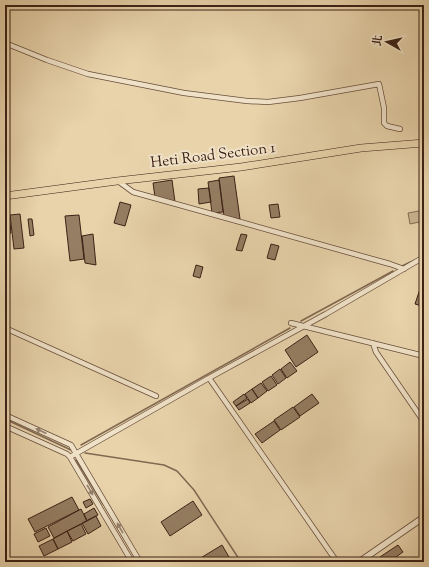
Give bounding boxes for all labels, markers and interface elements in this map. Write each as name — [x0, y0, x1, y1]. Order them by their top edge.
north arrow — [367, 22, 407, 62]
text: 北 — [369, 34, 387, 47]
street label: Heti Road Section 1 — [149, 138, 277, 174]
one-way arrow — [35, 428, 46, 434]
one-way arrow — [86, 484, 93, 496]
one-way arrow — [117, 522, 124, 534]

